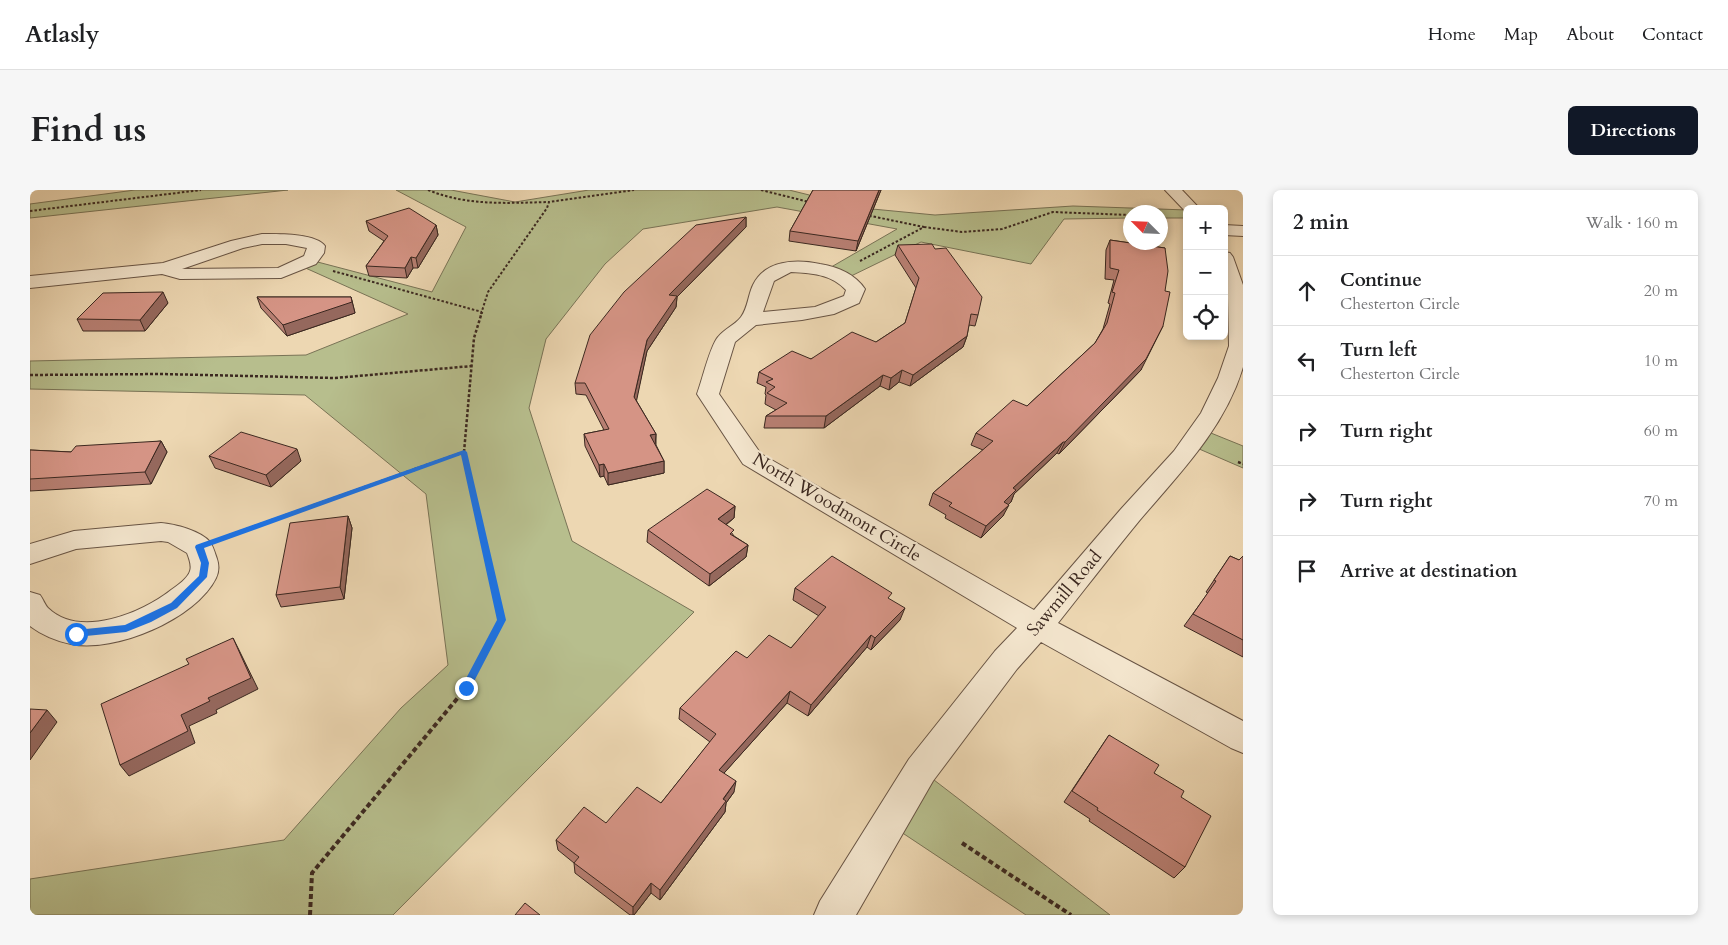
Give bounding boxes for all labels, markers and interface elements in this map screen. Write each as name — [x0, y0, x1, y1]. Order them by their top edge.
text: Atlasly — [25, 18, 99, 51]
text: Home — [1428, 22, 1476, 47]
text: Map — [1504, 22, 1538, 47]
text: About — [1566, 22, 1614, 47]
text: Contact — [1642, 22, 1703, 47]
text: Find us — [30, 106, 146, 154]
button: Directions — [1568, 106, 1698, 155]
north arrow — [1123, 205, 1168, 250]
map controls — [1183, 205, 1228, 340]
button: + — [1183, 205, 1228, 250]
text: 2 min — [1293, 208, 1349, 237]
text: Walk · 160 m — [1586, 212, 1678, 234]
button: − — [1183, 250, 1228, 295]
text: Continue — [1340, 267, 1422, 293]
icon: ahead — [1293, 277, 1321, 305]
text: 20 m — [1644, 280, 1678, 302]
text: Chesterton Circle — [1340, 293, 1460, 315]
button: locate — [1183, 295, 1228, 340]
text: Turn left — [1340, 337, 1417, 363]
icon: left — [1293, 347, 1321, 375]
text: 10 m — [1644, 350, 1678, 372]
text: Chesterton Circle — [1340, 363, 1460, 385]
icon: right — [1293, 417, 1321, 445]
text: Turn right — [1340, 418, 1432, 444]
text: 60 m — [1644, 420, 1678, 442]
street label: North Woodmont Circle — [748, 447, 926, 568]
icon: right — [1293, 487, 1321, 515]
text: Turn right — [1340, 488, 1432, 514]
text: 70 m — [1644, 490, 1678, 512]
street label: Sawmill Road — [1021, 545, 1108, 642]
icon: arrive — [1293, 557, 1321, 585]
text: Arrive at destination — [1340, 558, 1517, 584]
route start — [65, 623, 88, 646]
route end — [455, 677, 478, 700]

